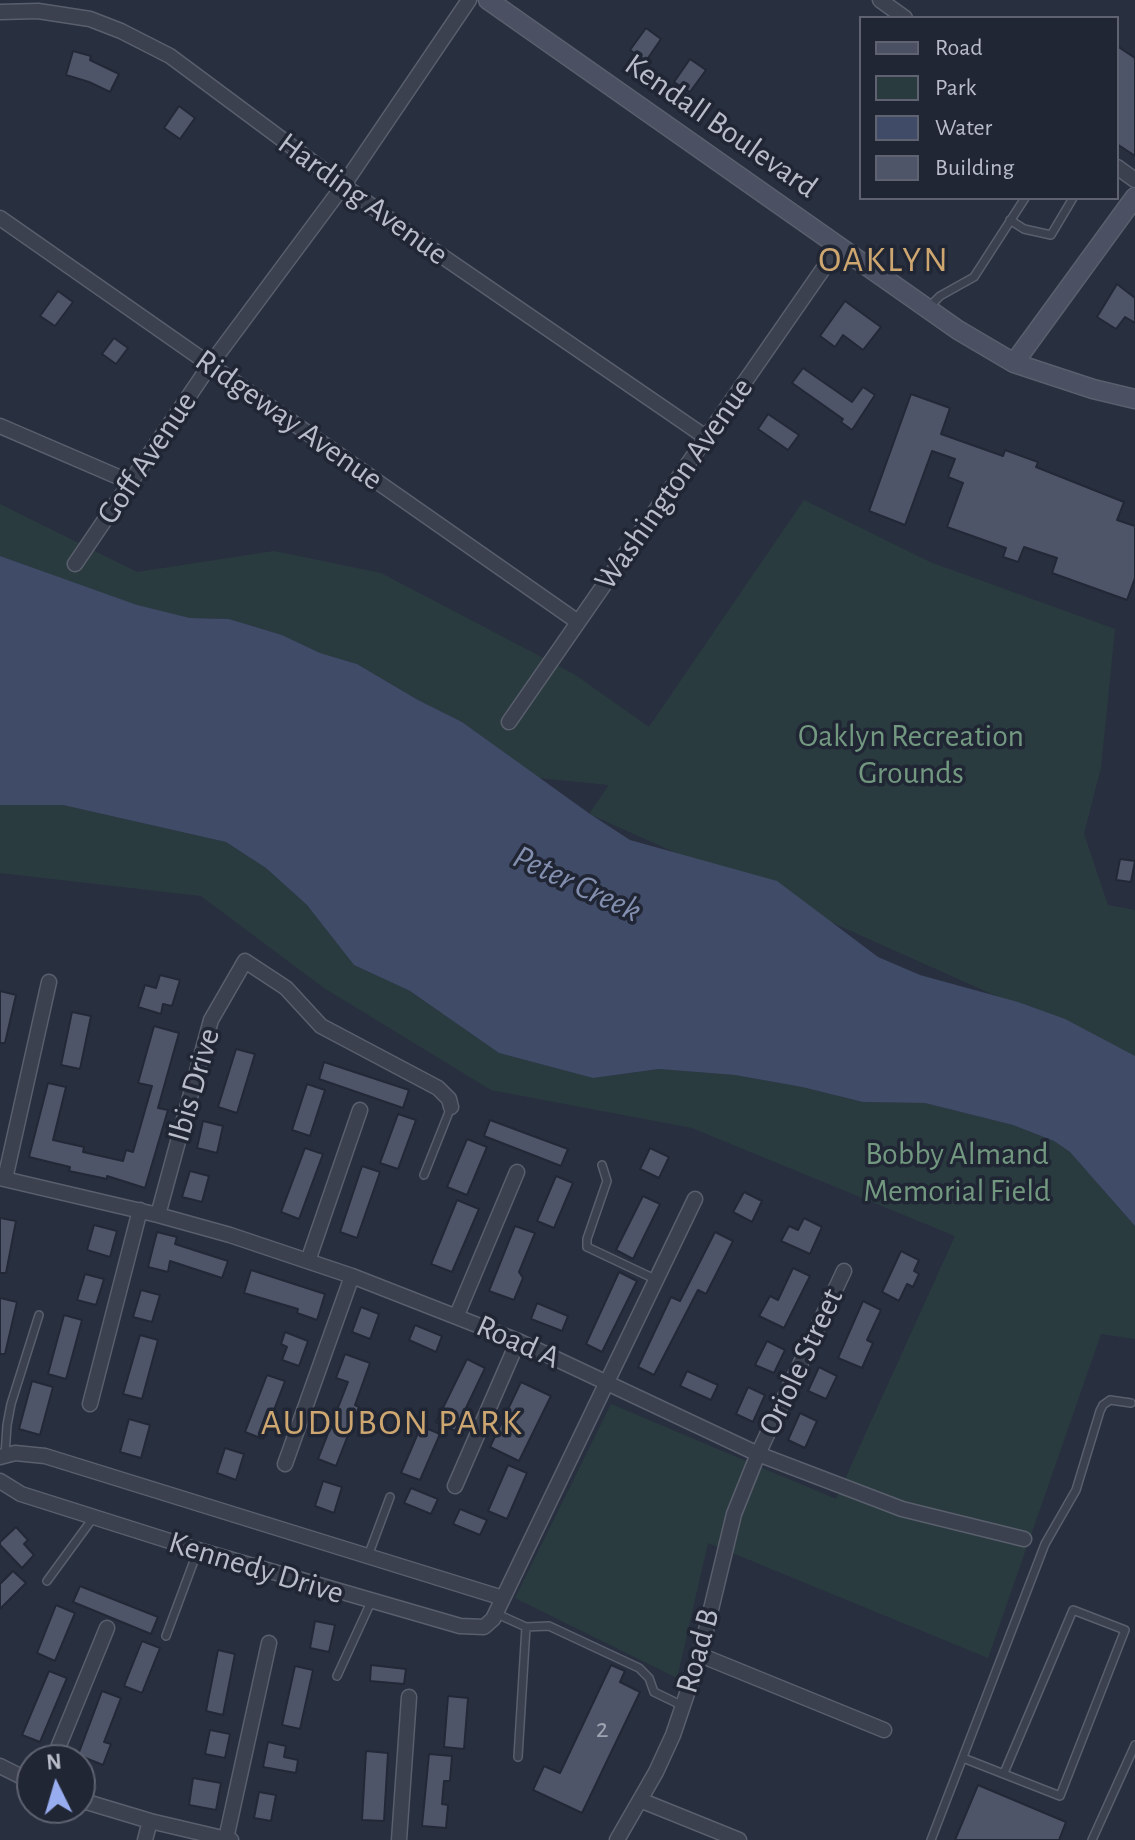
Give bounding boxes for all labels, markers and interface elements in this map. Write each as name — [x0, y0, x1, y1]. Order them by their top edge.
legend — [859, 16, 1119, 200]
text: Road — [935, 36, 983, 60]
street label: Kendall Boulevard — [617, 45, 825, 207]
text: Park — [935, 76, 976, 100]
text: Water — [935, 116, 992, 140]
street label: Harding Avenue — [270, 124, 456, 274]
text: Building — [935, 156, 1014, 180]
district label: OAKLYN — [818, 238, 950, 282]
street label: Ridgeway Avenue — [188, 341, 390, 499]
street label: Washington Avenue — [587, 371, 761, 597]
street label: Goff Avenue — [89, 384, 205, 532]
park label: Oaklyn Recreation Grounds — [798, 717, 1024, 792]
water label: Peter Creek — [506, 837, 648, 931]
street label: Ibis Drive — [160, 1024, 228, 1146]
park label: Bobby Almand Memorial Field — [863, 1135, 1051, 1210]
street label: Oriole Street — [750, 1283, 852, 1441]
street label: Road A — [470, 1307, 566, 1377]
district label: AUDUBON PARK — [261, 1401, 523, 1445]
street label: Kennedy Drive — [164, 1523, 348, 1613]
street label: Road B — [668, 1604, 728, 1698]
house number: 2 — [596, 1712, 608, 1746]
north arrow — [16, 1744, 96, 1824]
text: N — [45, 1750, 63, 1774]

